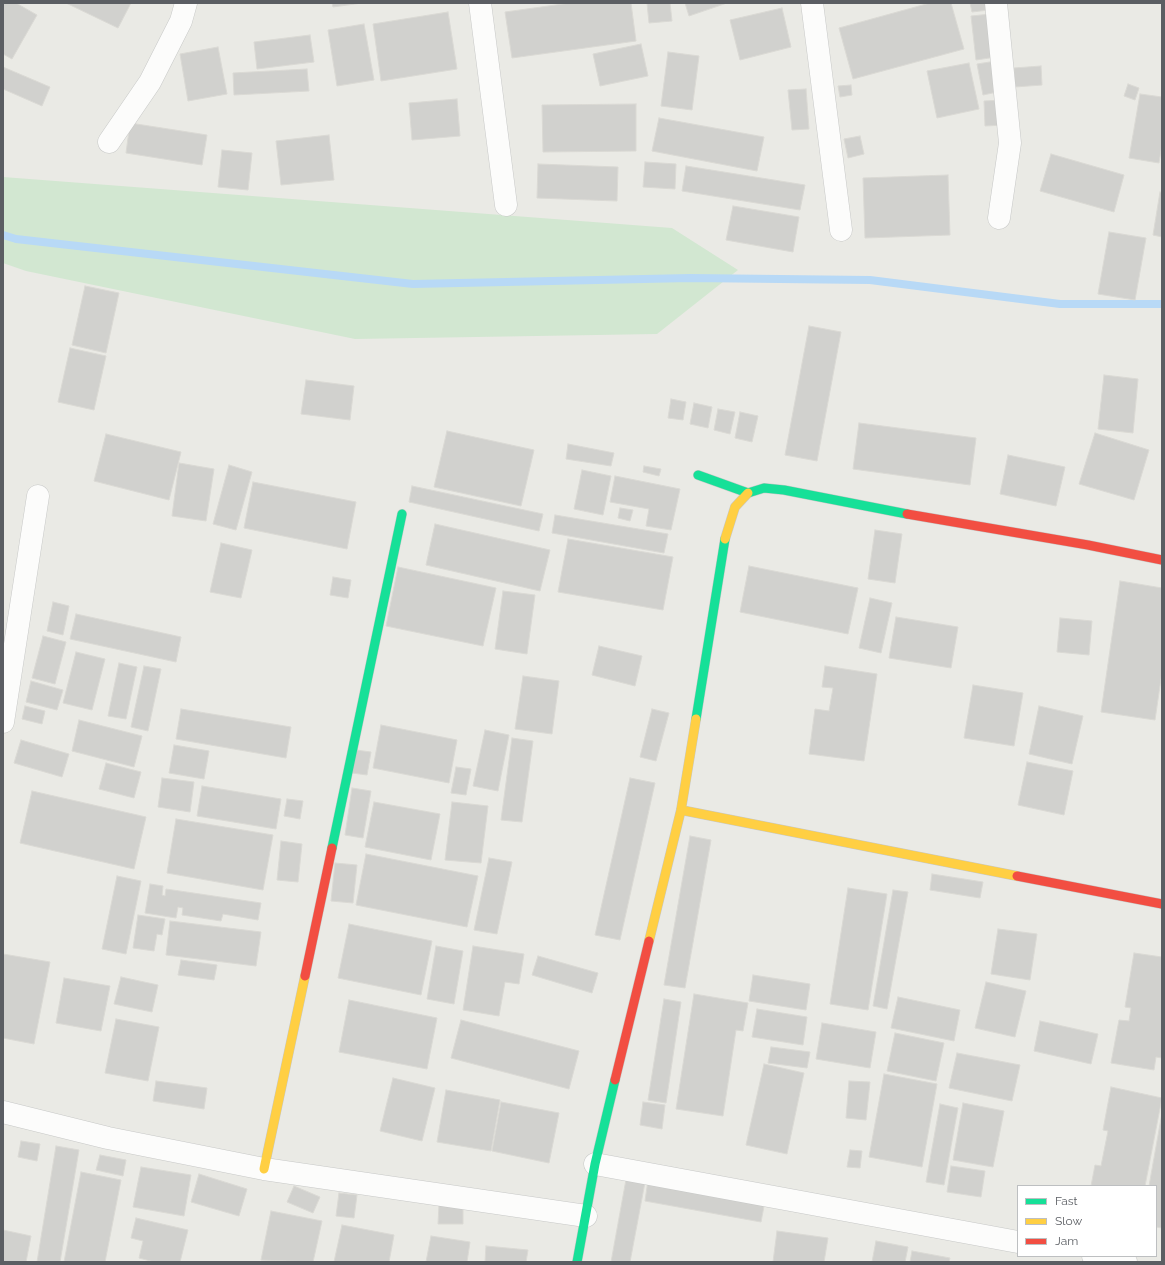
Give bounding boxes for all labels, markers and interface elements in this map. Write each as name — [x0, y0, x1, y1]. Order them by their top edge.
legend — [1017, 1185, 1157, 1257]
text: Fast — [1055, 1194, 1078, 1208]
text: Slow — [1055, 1214, 1082, 1228]
text: Jam — [1055, 1234, 1078, 1248]

